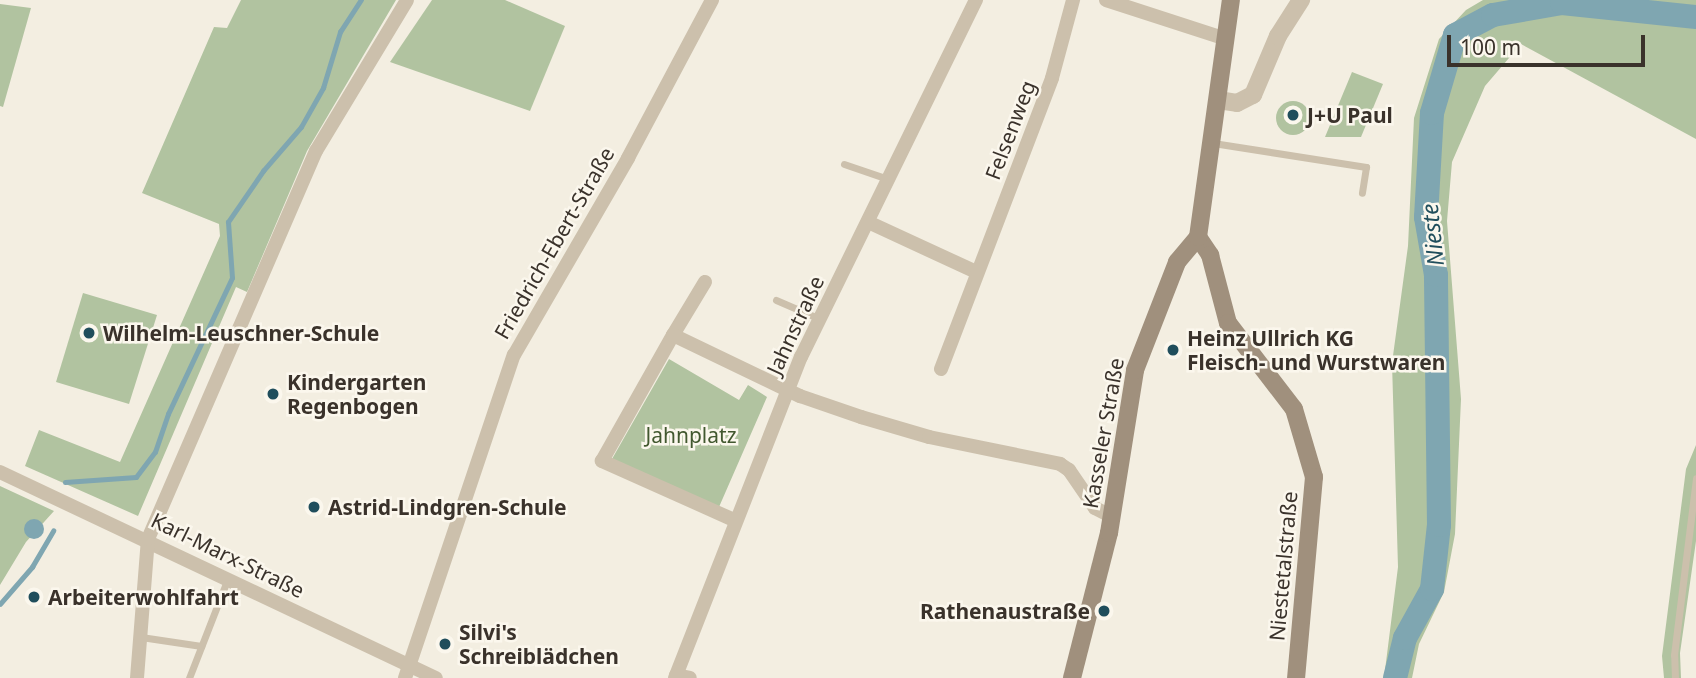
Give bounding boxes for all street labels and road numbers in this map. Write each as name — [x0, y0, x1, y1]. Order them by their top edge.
street label: Felsenweg — [980, 77, 1040, 183]
street label: Friedrich-Ebert-Straße — [489, 143, 619, 343]
street label: Jahnstraße — [761, 272, 829, 378]
street label: Kasseler Straße — [1077, 356, 1129, 510]
street label: Niestetalstraße — [1264, 490, 1302, 642]
street label: Karl-Marx-Straße — [147, 507, 309, 603]

